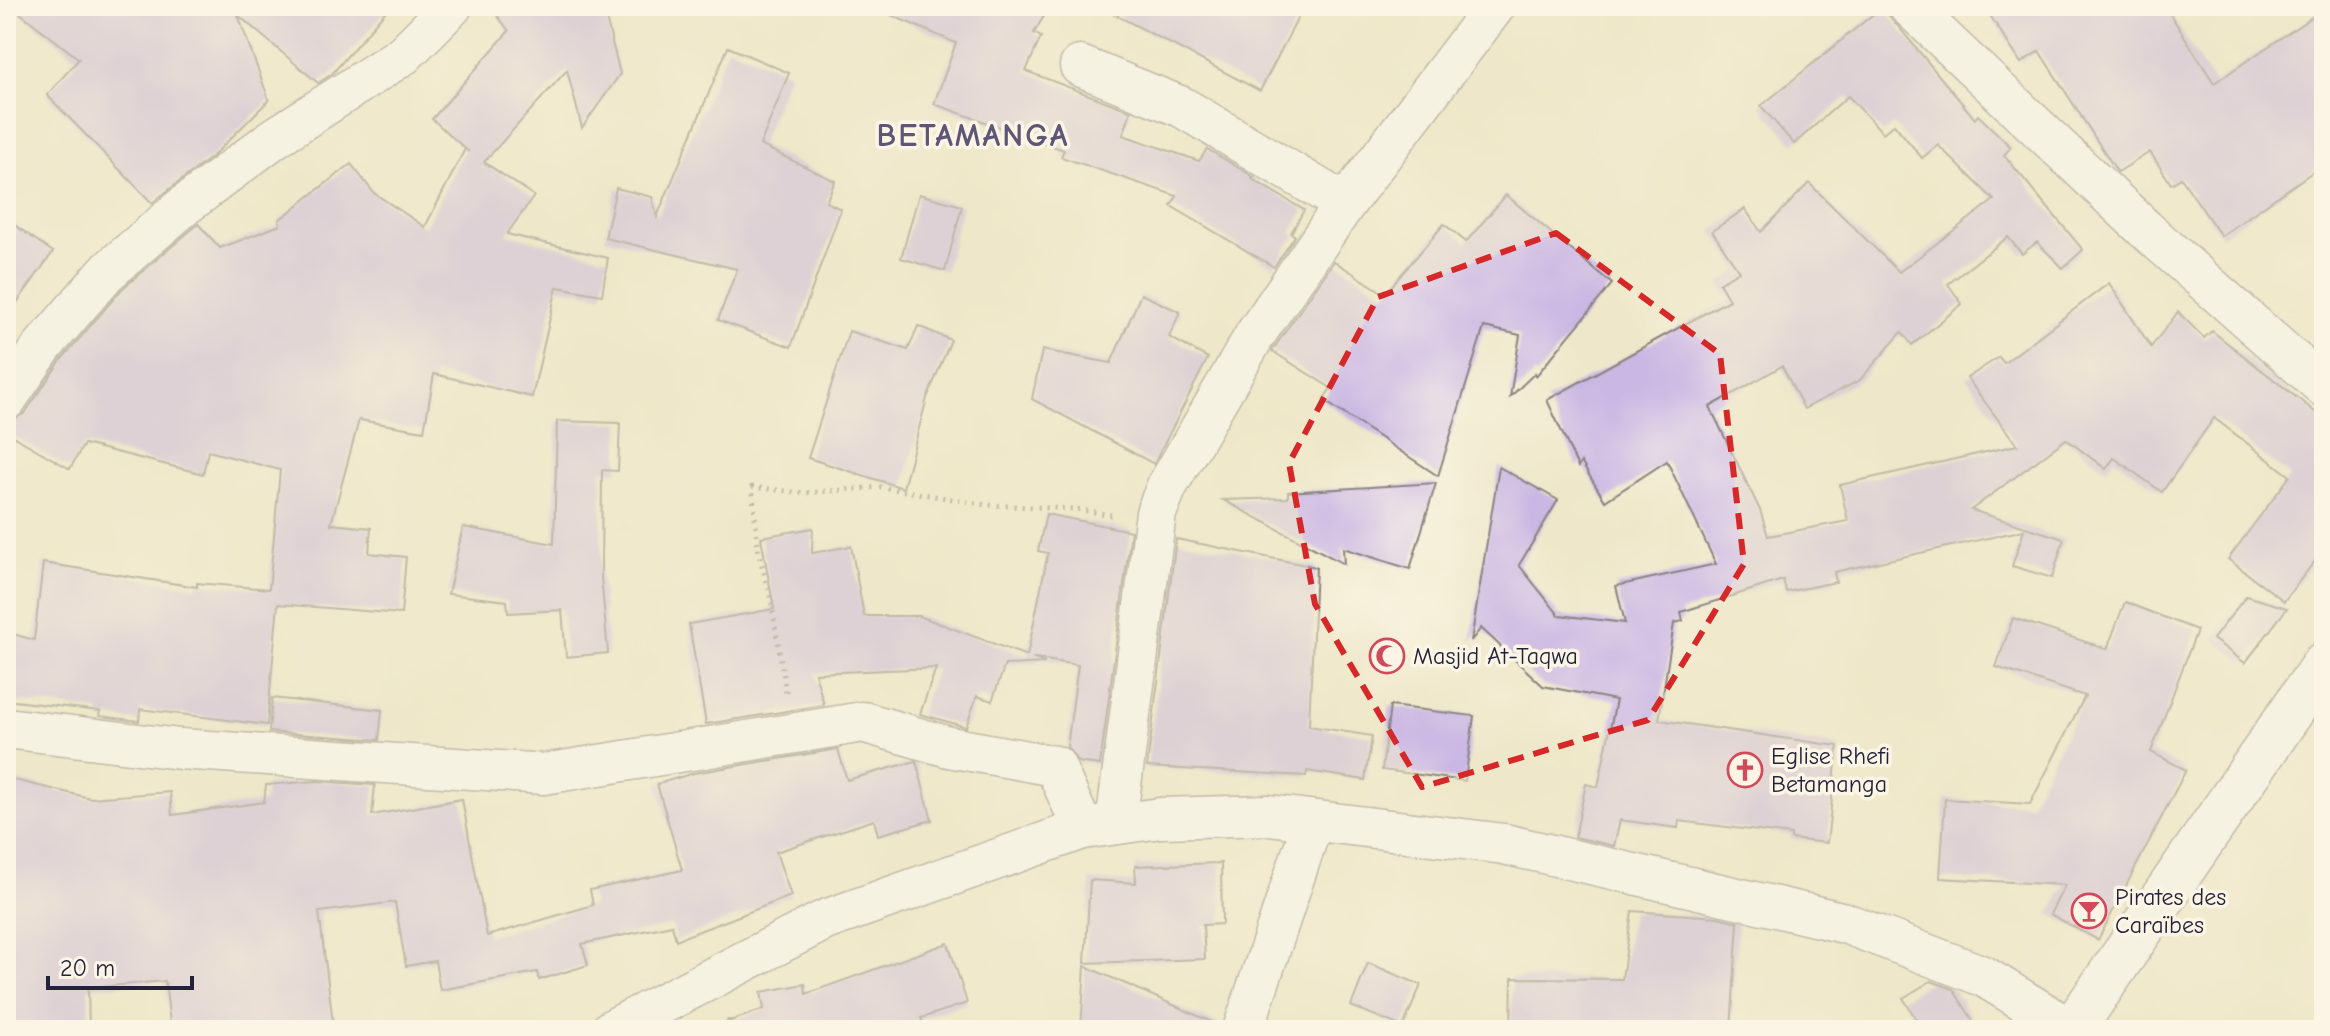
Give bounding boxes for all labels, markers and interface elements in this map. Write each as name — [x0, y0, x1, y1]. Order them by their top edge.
district label: BETAMANGA — [877, 117, 1069, 154]
mosque icon: Masjid At-Taqwa — [1368, 637, 1406, 675]
place label: Masjid At-Taqwa — [1413, 642, 1578, 670]
place label: Eglise Rhefi Betamanga — [1771, 742, 1890, 798]
church icon: Eglise Rhefi Betamanga — [1726, 751, 1764, 789]
place label: Pirates des Caraïbes — [2115, 883, 2226, 939]
bar icon: Pirates des Caraïbes — [2070, 892, 2108, 930]
scale bar — [48, 940, 192, 990]
text: 20 m — [60, 954, 115, 982]

